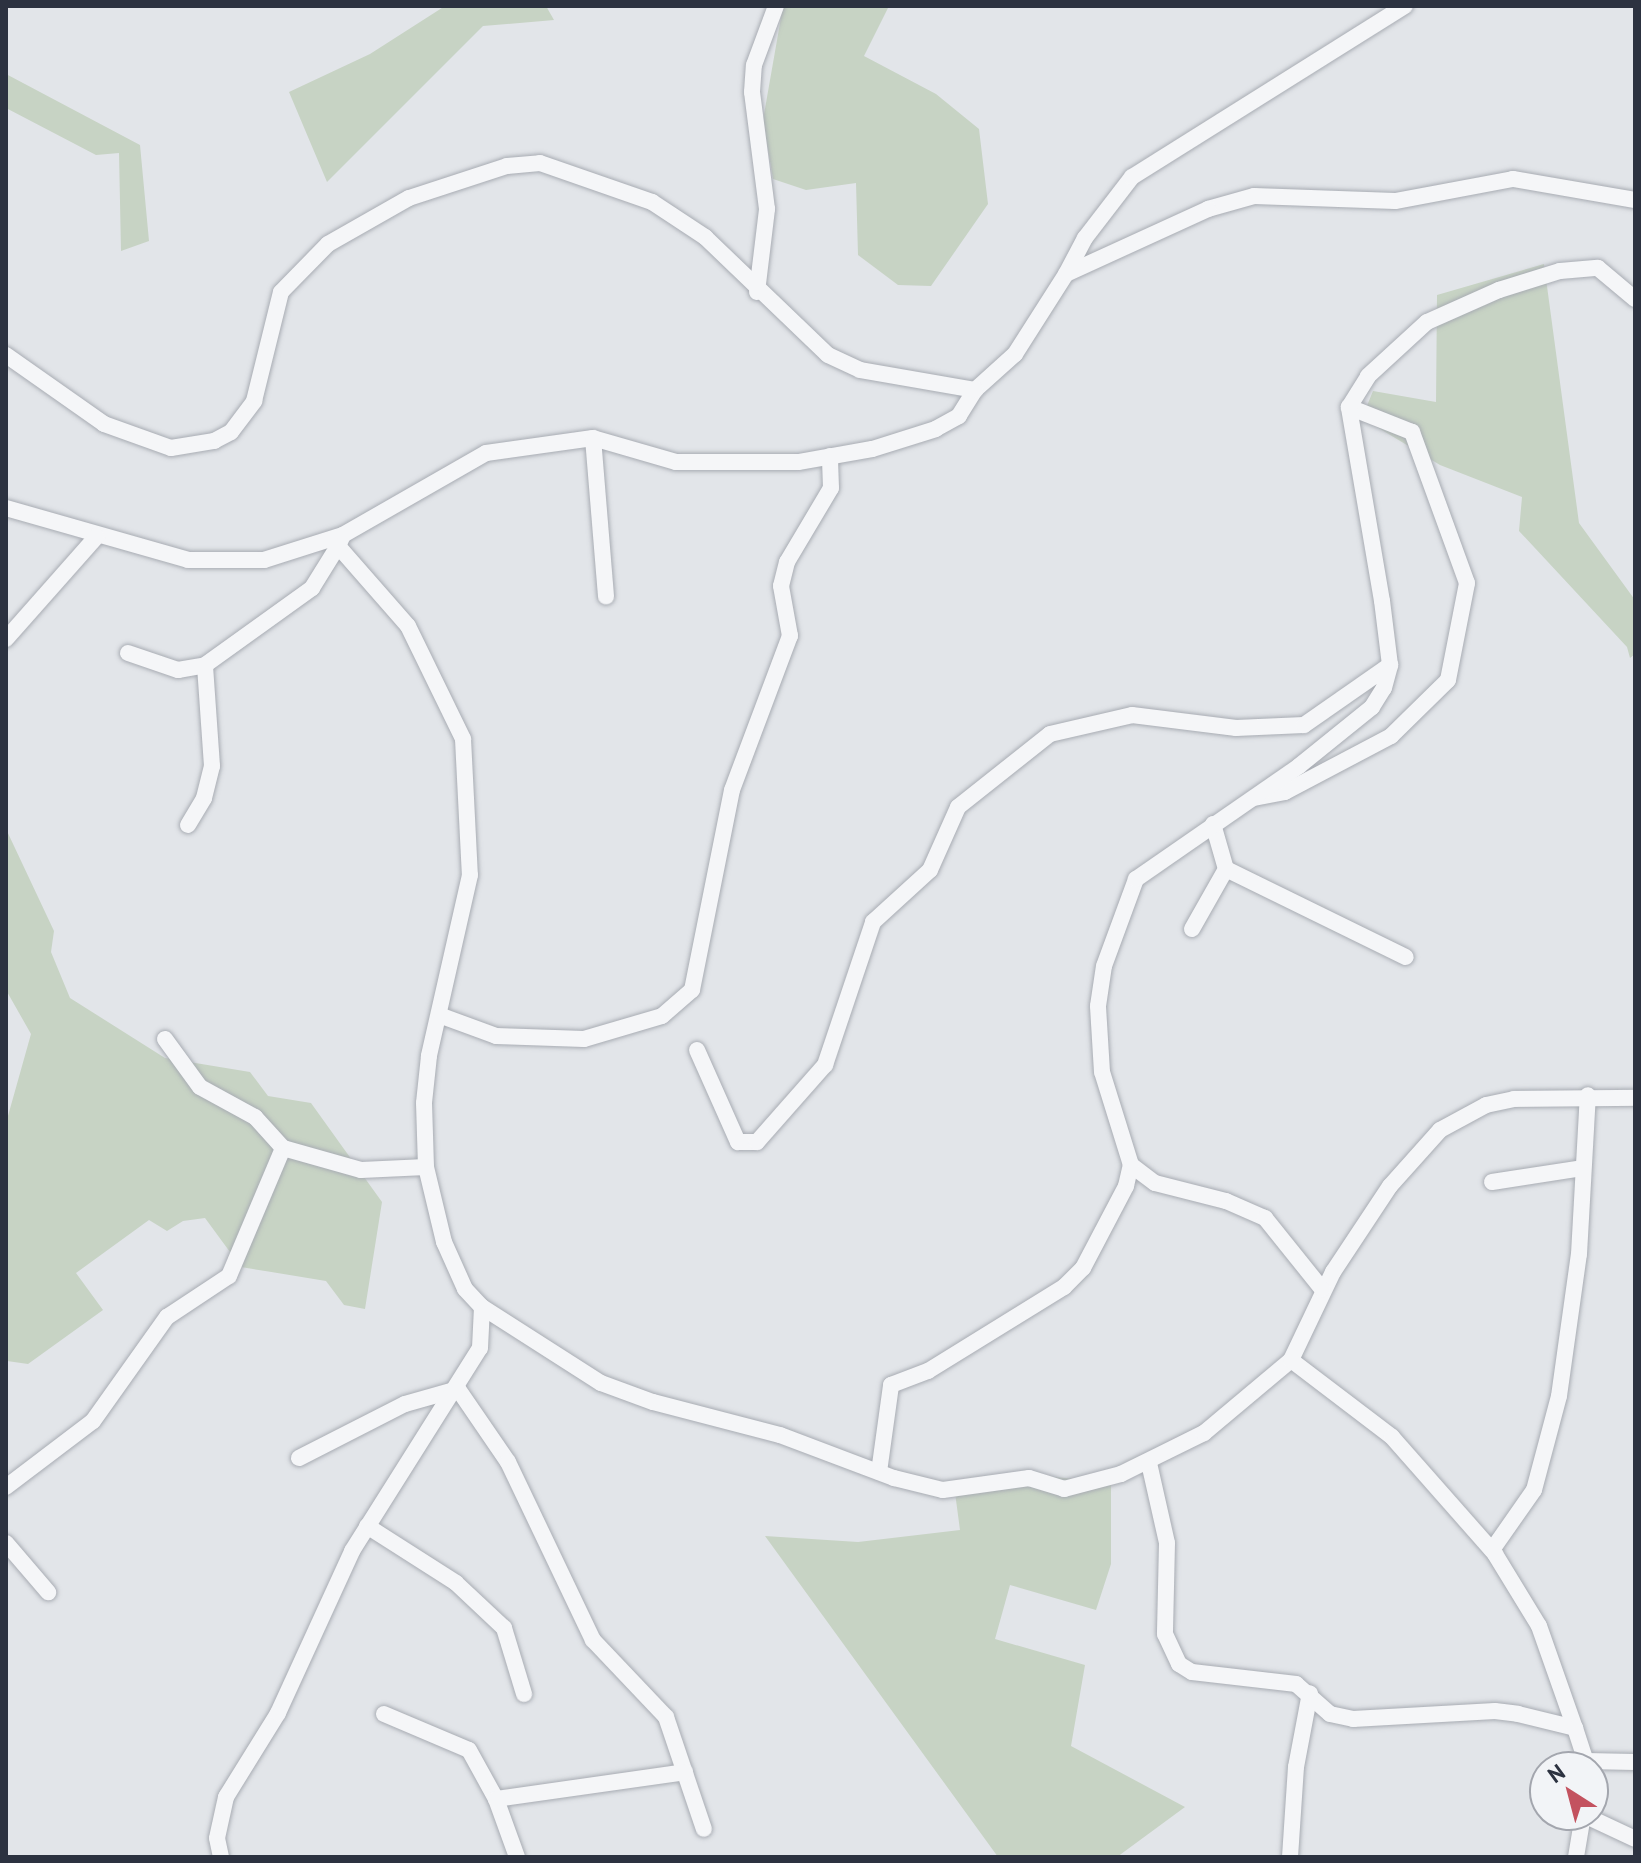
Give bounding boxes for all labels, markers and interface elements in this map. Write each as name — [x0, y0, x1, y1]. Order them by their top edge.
north arrow — [1529, 1751, 1609, 1831]
text: N — [1542, 1758, 1570, 1789]

